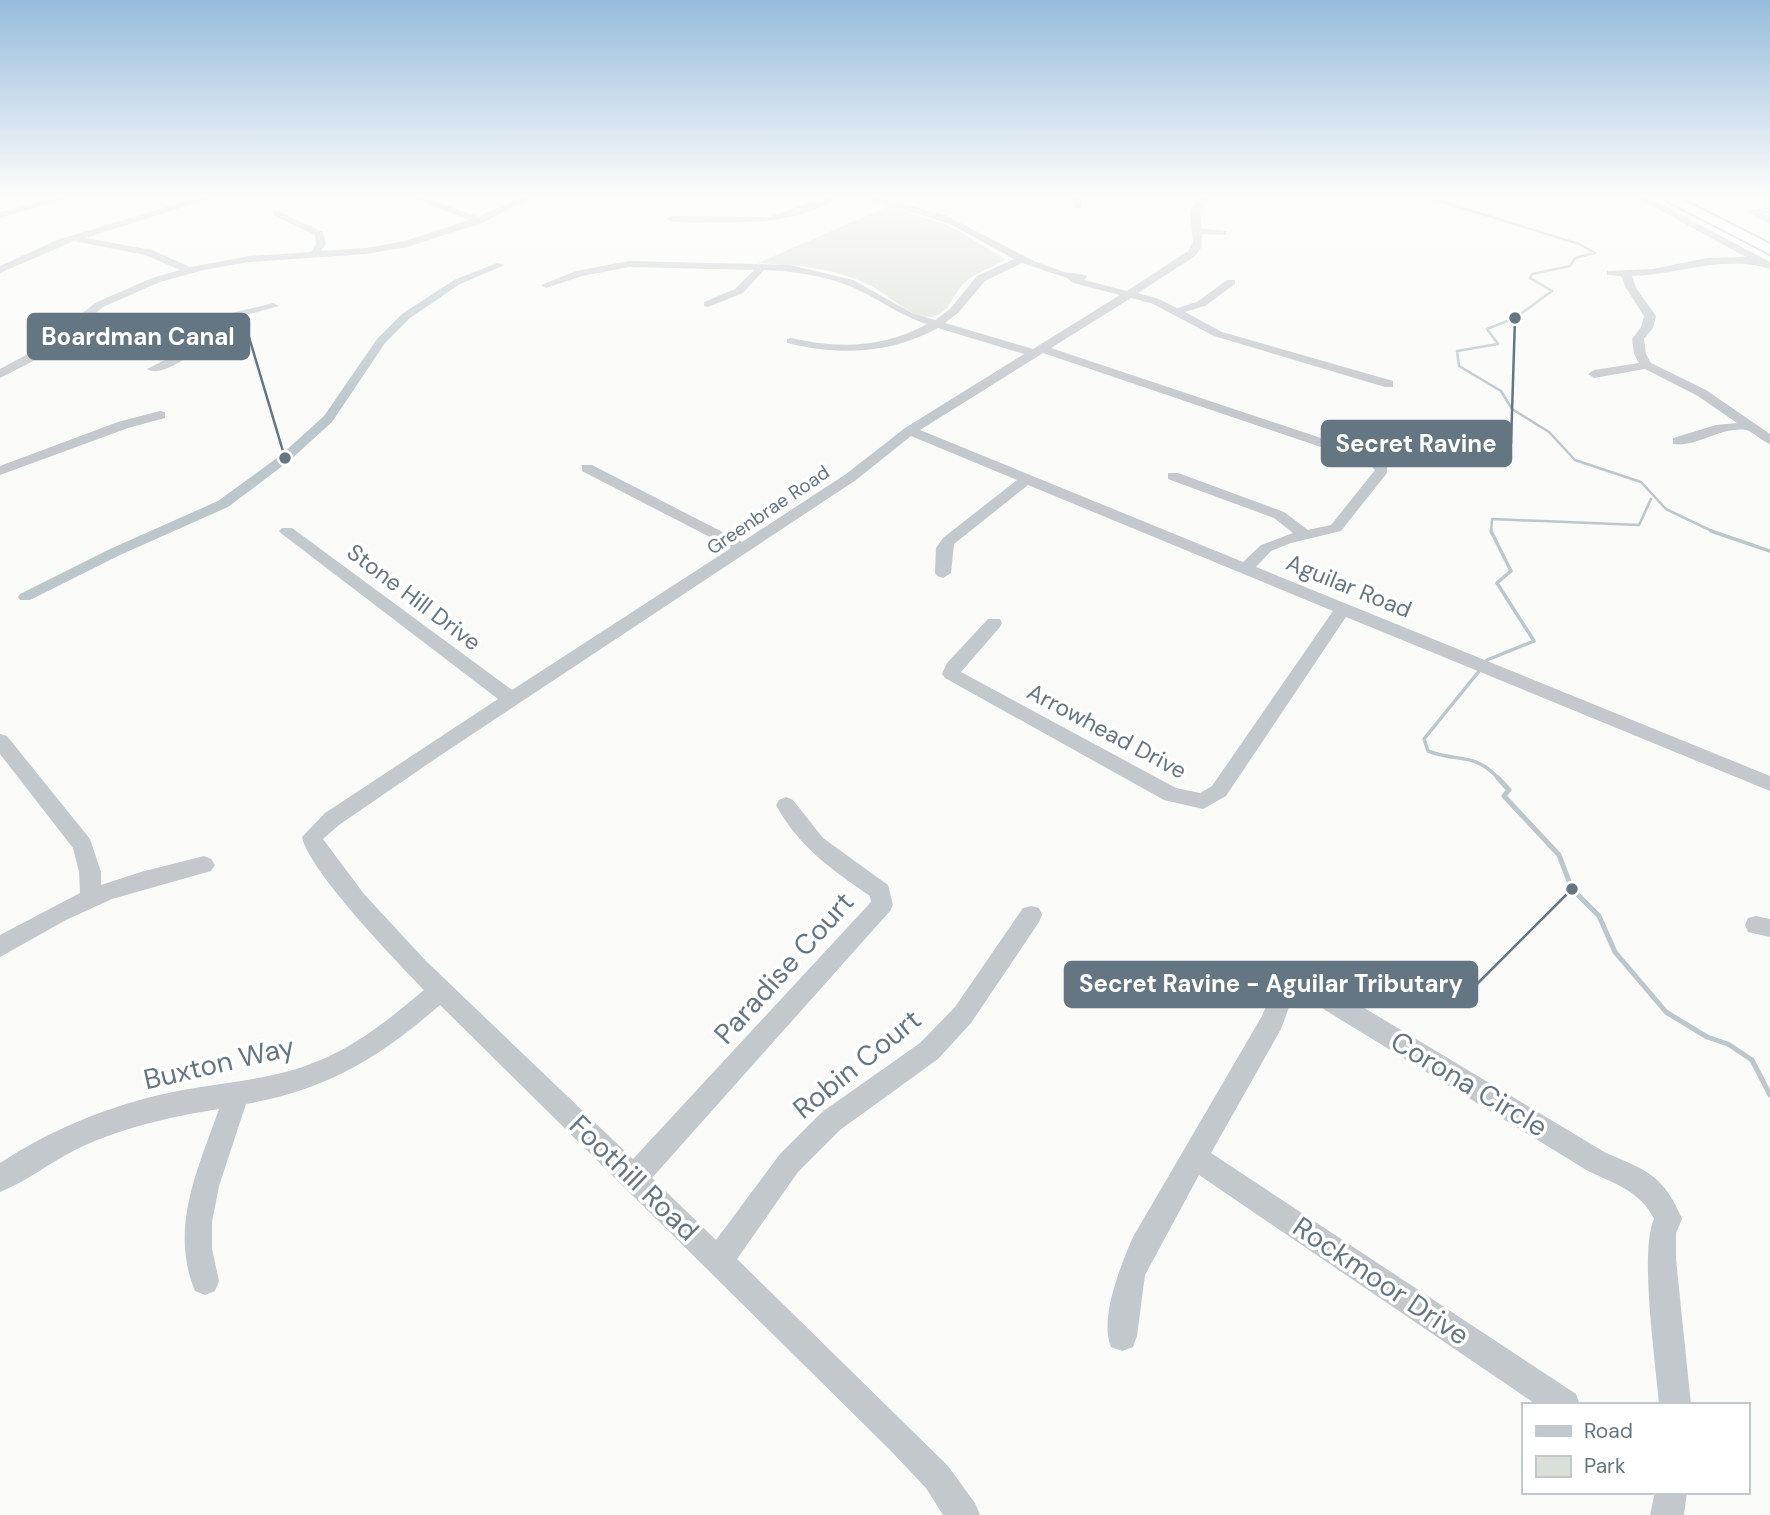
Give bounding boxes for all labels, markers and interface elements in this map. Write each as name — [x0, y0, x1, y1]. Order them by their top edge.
callout: Boardman Canal — [28, 314, 249, 359]
text: Boardman Canal — [41, 321, 235, 352]
callout: Secret Ravine — [1322, 421, 1511, 466]
text: Secret Ravine — [1335, 428, 1497, 459]
street label: Greenbrae Road — [702, 460, 834, 560]
street label: Stone Hill Drive — [341, 537, 487, 657]
street label: Aguilar Road — [1282, 547, 1416, 625]
street label: Arrowhead Drive — [1022, 676, 1192, 786]
street label: Paradise Court — [706, 884, 862, 1052]
callout: Secret Ravine - Aguilar Tributary — [1065, 962, 1477, 1007]
text: Secret Ravine - Aguilar Tributary — [1079, 968, 1463, 999]
street label: Robin Court — [785, 1001, 929, 1127]
street label: Corona Circle — [1384, 1023, 1554, 1145]
street label: Buxton Way — [140, 1028, 298, 1098]
street label: Foothill Road — [561, 1107, 707, 1249]
street label: Rockmoor Drive — [1286, 1208, 1476, 1354]
legend — [1522, 1403, 1749, 1494]
text: Road — [1584, 1417, 1633, 1445]
text: Park — [1584, 1452, 1626, 1480]

